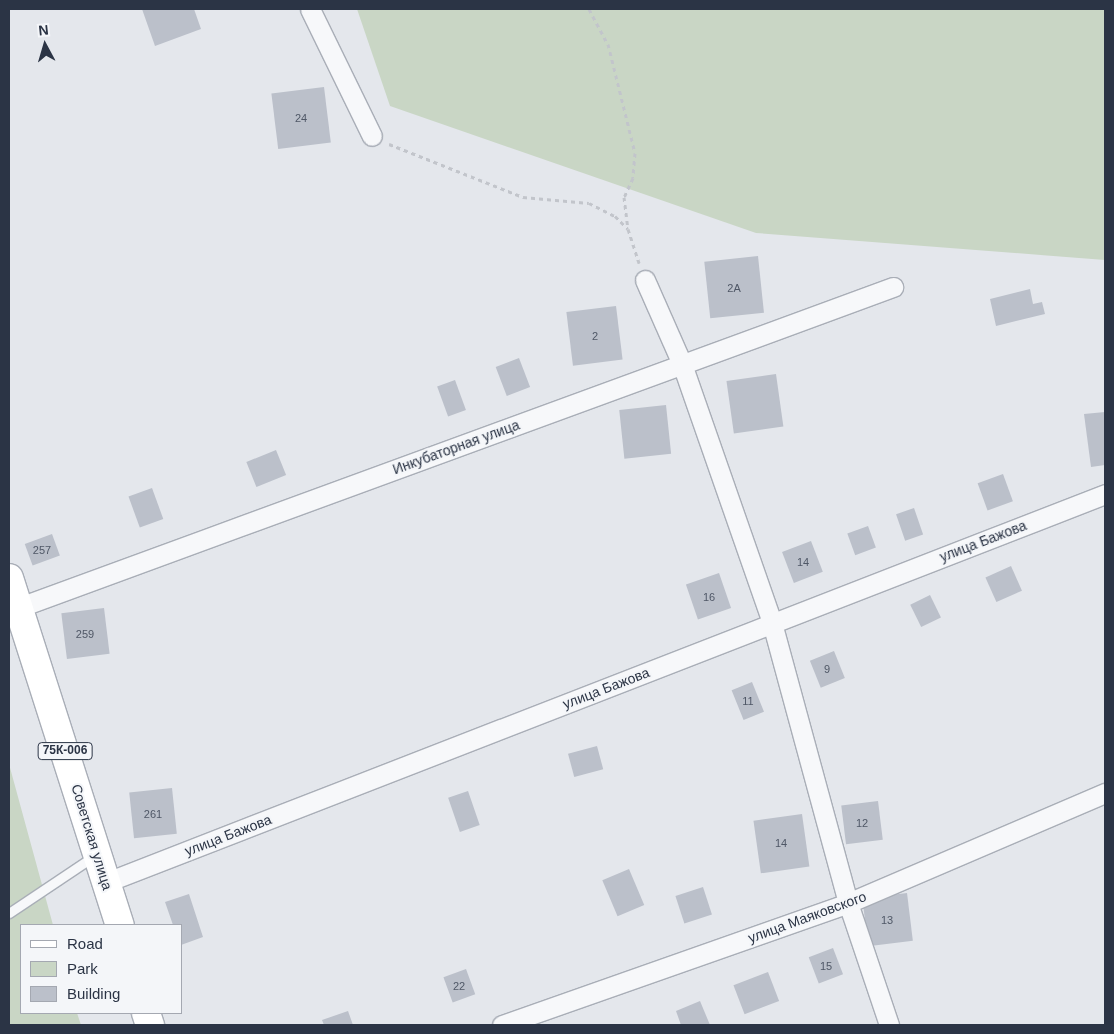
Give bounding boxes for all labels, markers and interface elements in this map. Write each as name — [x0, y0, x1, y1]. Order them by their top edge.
north arrow — [20, 20, 70, 70]
text: N — [38, 22, 49, 39]
house number: 24 — [295, 111, 307, 125]
house number: 2А — [727, 281, 741, 295]
house number: 2 — [592, 329, 598, 343]
street label: Инкубаторная улица — [390, 416, 522, 478]
street label: улица Бажова — [937, 517, 1029, 565]
house number: 257 — [33, 543, 51, 557]
house number: 14 — [797, 555, 809, 569]
house number: 16 — [703, 590, 715, 604]
house number: 259 — [76, 627, 94, 641]
house number: 9 — [824, 662, 830, 676]
street label: улица Бажова — [560, 664, 652, 712]
house number: 11 — [742, 694, 754, 708]
road number: 75К-006 — [38, 741, 92, 760]
street label: Советская улица — [68, 782, 116, 892]
house number: 261 — [144, 807, 162, 821]
street label: улица Бажова — [182, 811, 274, 859]
house number: 12 — [856, 816, 868, 830]
house number: 14 — [775, 836, 787, 850]
street label: улица Маяковского — [746, 888, 868, 946]
house number: 13 — [881, 913, 893, 927]
legend — [20, 924, 182, 1014]
text: Road — [67, 935, 103, 952]
house number: 15 — [820, 959, 832, 973]
text: Park — [67, 960, 98, 977]
house number: 22 — [453, 979, 465, 993]
text: Building — [67, 985, 120, 1002]

